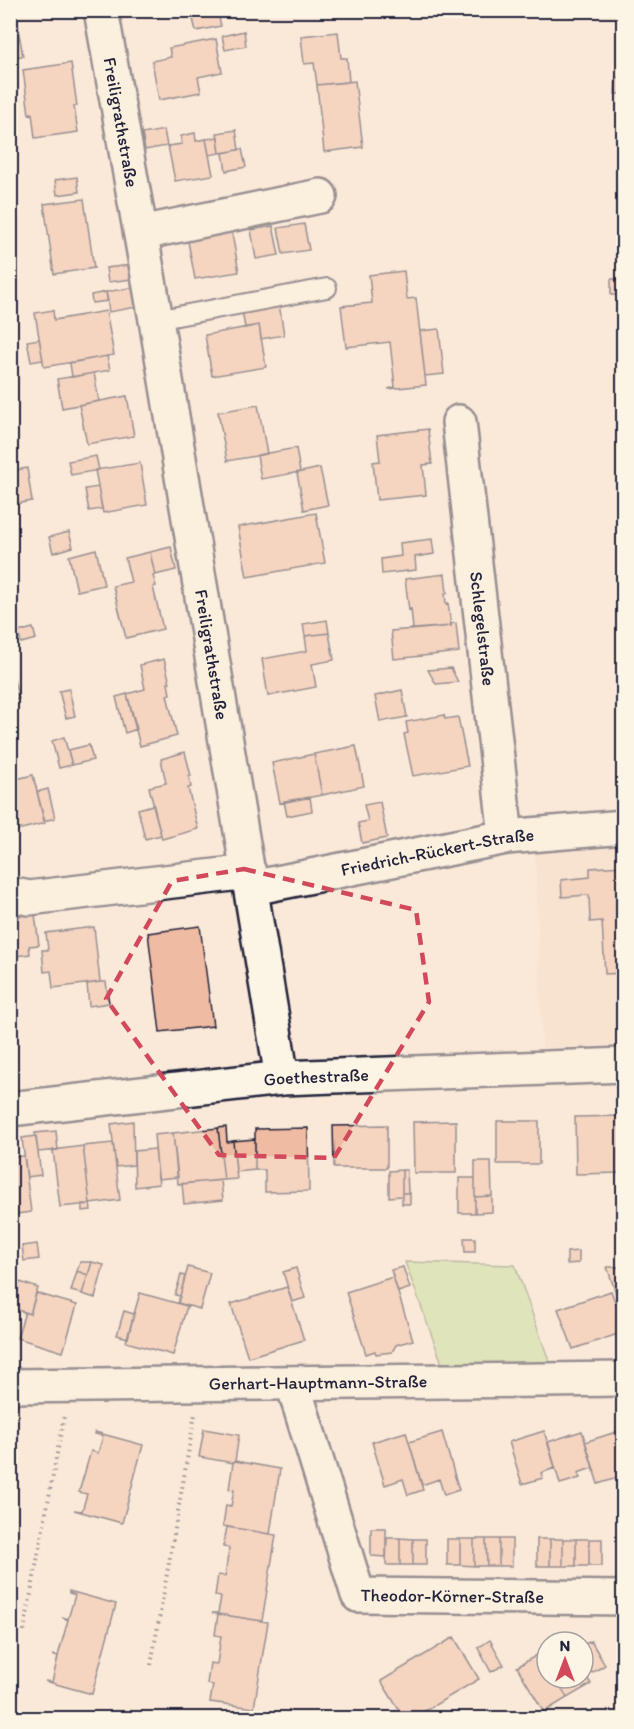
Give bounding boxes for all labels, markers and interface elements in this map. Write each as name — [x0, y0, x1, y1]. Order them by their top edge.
street label: Freiligrathstraße — [99, 55, 143, 189]
street label: Schlegelstraße — [465, 570, 500, 687]
street label: Freiligrathstraße — [190, 588, 233, 721]
street label: Friedrich-Rückert-Straße — [339, 824, 535, 881]
street label: Goethestraße — [262, 1064, 369, 1091]
street label: Gerhart-Hauptmann-Straße — [209, 1370, 427, 1395]
street label: Theodor-Körner-Straße — [360, 1584, 544, 1608]
north arrow — [535, 1630, 595, 1690]
text: N — [560, 1636, 570, 1655]

